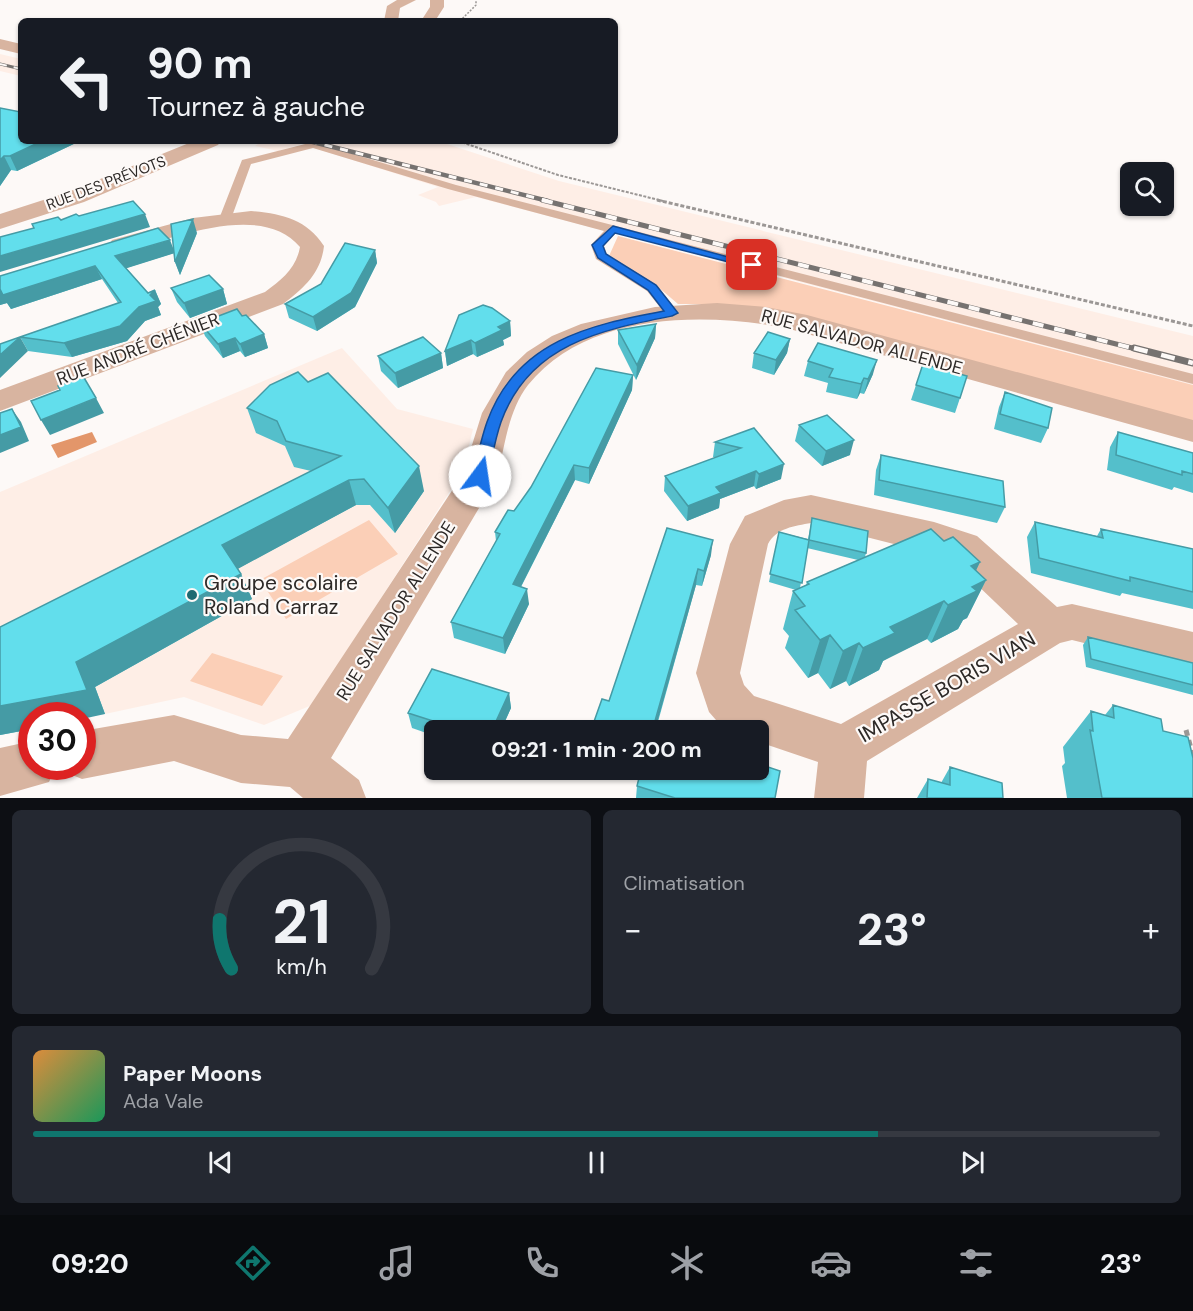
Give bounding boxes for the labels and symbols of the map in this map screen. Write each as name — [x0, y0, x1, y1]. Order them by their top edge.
street label: RUE DES PRÉVOTS — [43, 151, 169, 215]
pin — [726, 239, 777, 290]
street label: RUE SALVADOR ALLENDE — [759, 304, 965, 380]
street label: RUE ANDRÉ CHÉNIER — [53, 307, 223, 391]
position arrow — [448, 444, 512, 508]
street label: RUE SALVADOR ALLENDE — [331, 517, 461, 705]
place label: Groupe scolaire Roland Carraz — [204, 569, 358, 621]
marker: Groupe scolaire Roland Carraz — [185, 588, 199, 602]
street label: IMPASSE BORIS VIAN — [853, 625, 1041, 749]
speed limit sign: 30 — [18, 702, 96, 780]

